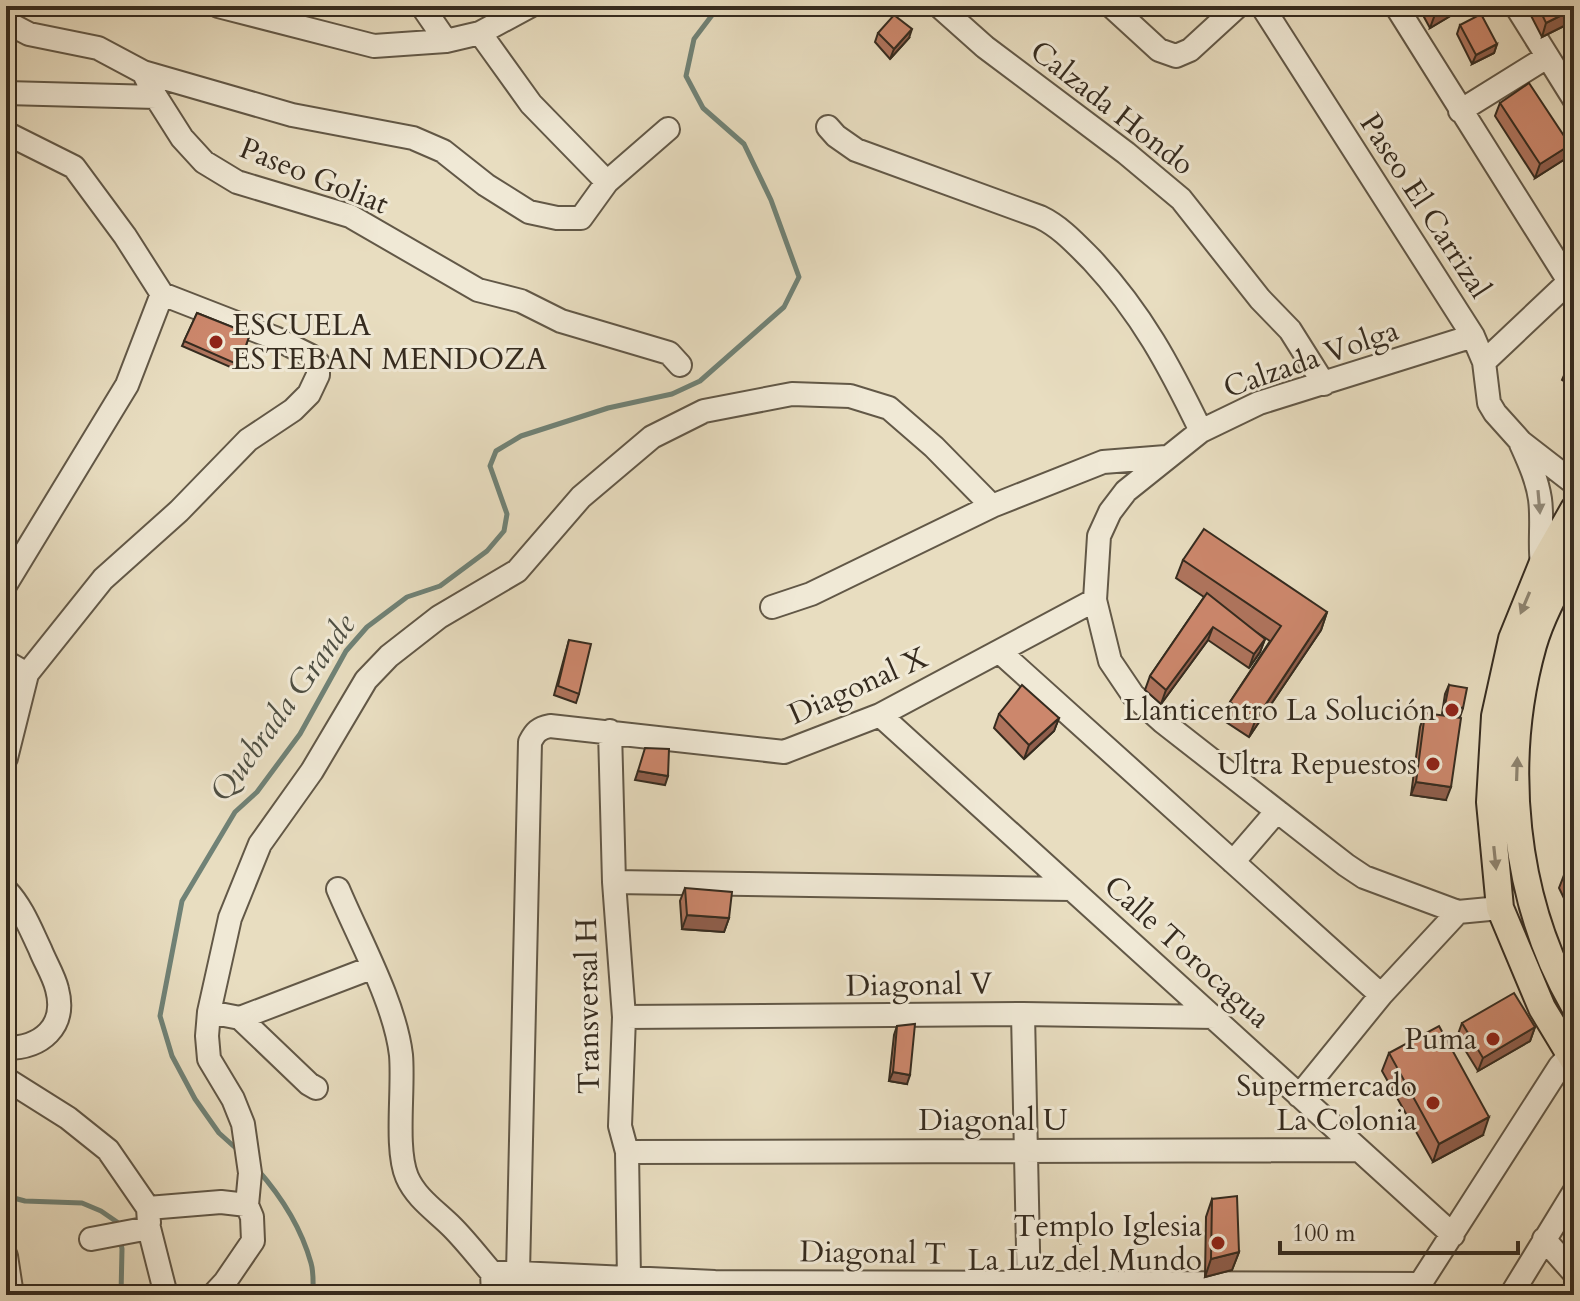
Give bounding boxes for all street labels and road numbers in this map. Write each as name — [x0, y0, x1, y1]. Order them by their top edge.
street label: Calzada Hondo — [1022, 31, 1202, 185]
street label: Paseo El Carrizal — [1350, 105, 1500, 307]
street label: Paseo Goliat — [233, 128, 395, 225]
street label: Calzada Volga — [1218, 310, 1404, 408]
street label: Diagonal X — [782, 637, 934, 735]
street label: Calle Torocagua — [1095, 866, 1279, 1038]
street label: Transversal H — [566, 917, 610, 1095]
street label: Diagonal V — [845, 963, 993, 1007]
street label: Diagonal U — [918, 1100, 1068, 1141]
street label: Diagonal T — [799, 1231, 947, 1275]

